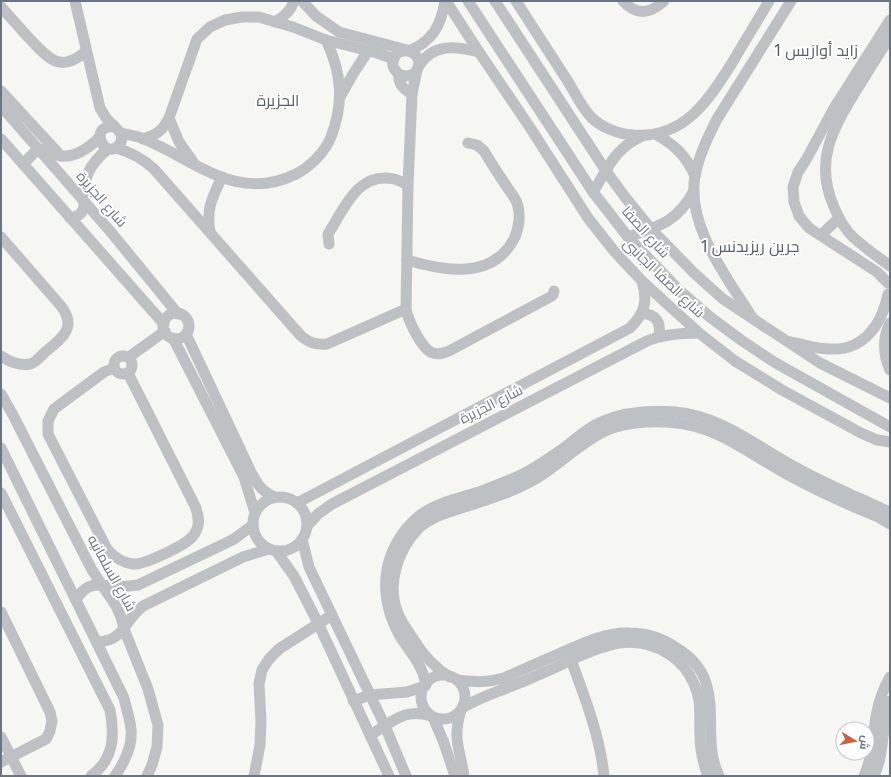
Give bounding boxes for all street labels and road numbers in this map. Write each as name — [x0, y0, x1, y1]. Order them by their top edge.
street label: شارع الجزيرة — [73, 168, 130, 231]
street label: شارع الصفا — [618, 203, 673, 262]
street label: شارع الصفا الجانبى — [619, 235, 708, 322]
street label: شارع الجزيرة — [457, 381, 526, 428]
street label: شارع السلمانيه — [84, 532, 139, 614]

